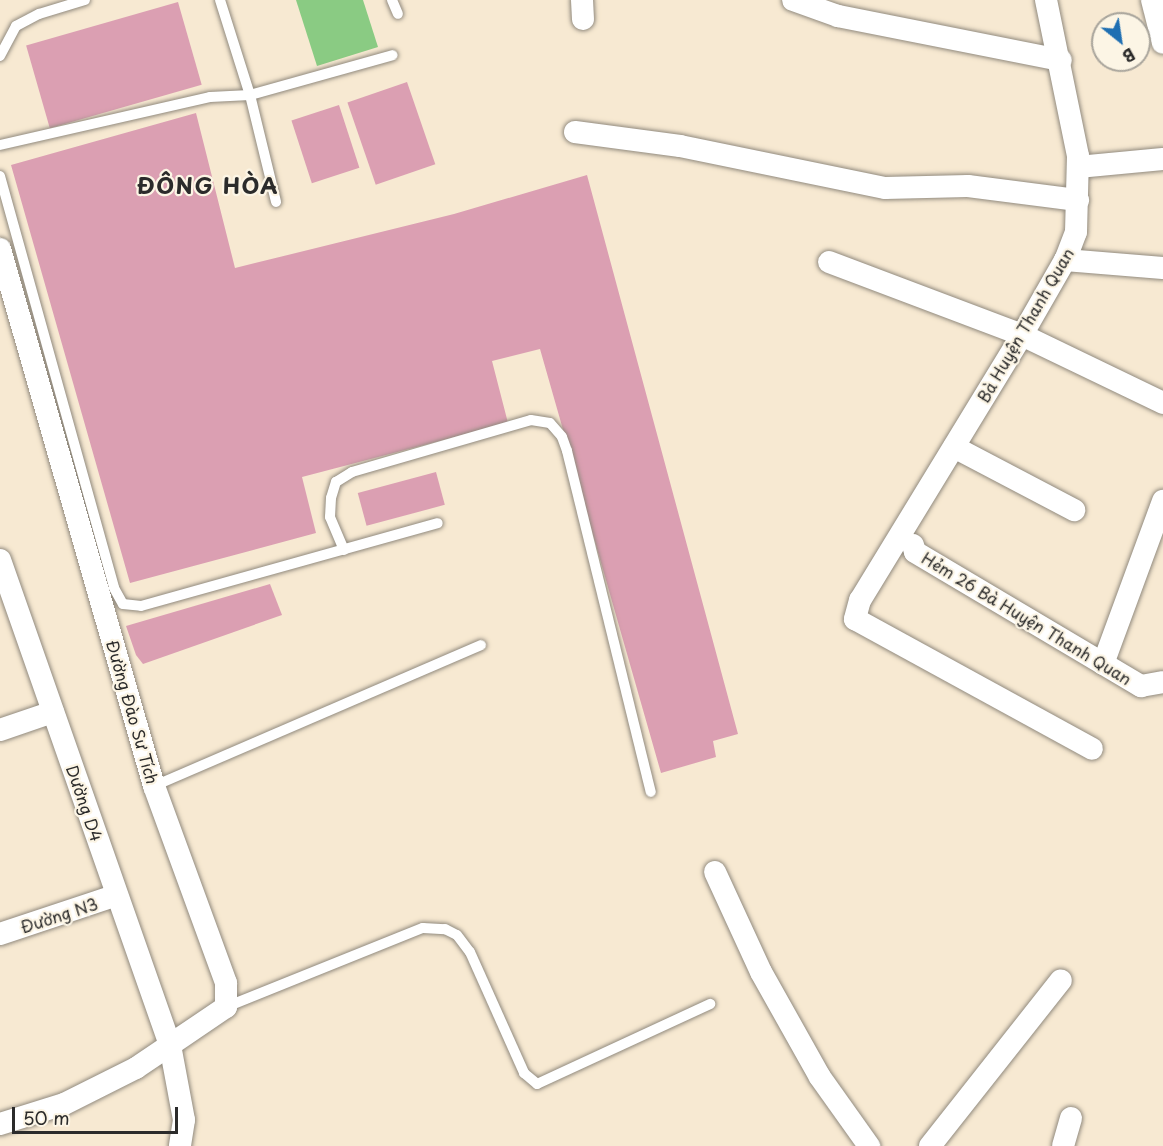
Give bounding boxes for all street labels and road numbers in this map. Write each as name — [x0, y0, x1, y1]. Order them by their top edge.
street label: Bà Huyện Thanh Quan — [973, 244, 1077, 406]
street label: Hẻm 26 Bà Huyện Thanh Quan — [918, 547, 1136, 689]
street label: Đường Đào Sư Tích — [103, 637, 163, 787]
street label: Dường D4 — [63, 763, 107, 843]
street label: Đường N3 — [18, 894, 100, 936]

